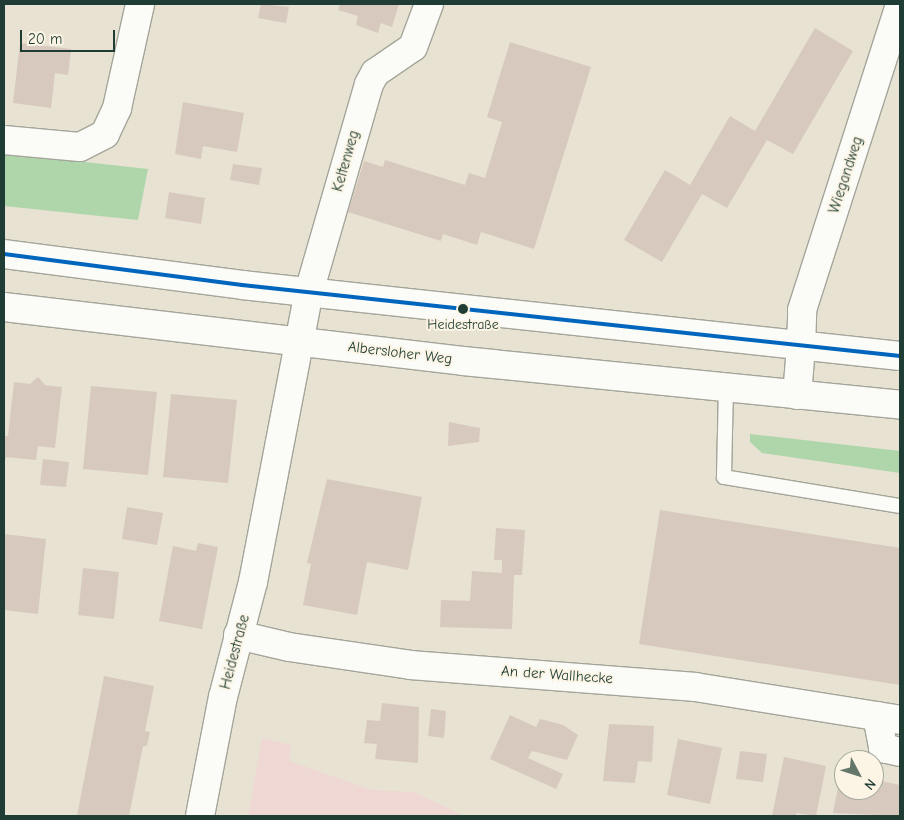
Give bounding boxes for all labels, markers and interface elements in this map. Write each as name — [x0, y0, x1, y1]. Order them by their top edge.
scale bar — [22, 20, 118, 52]
text: 20 m — [28, 30, 62, 48]
street label: Keltenweg — [329, 128, 363, 194]
street label: Wiegandweg — [825, 134, 867, 216]
marker: Heidestraße — [458, 304, 468, 314]
place label: Heidestraße — [427, 317, 499, 333]
street label: Albersloher Weg — [347, 338, 453, 368]
street label: Heidestraße — [216, 613, 254, 691]
street label: An der Wallhecke — [501, 662, 613, 688]
north arrow — [834, 750, 884, 800]
text: N — [861, 775, 880, 793]

